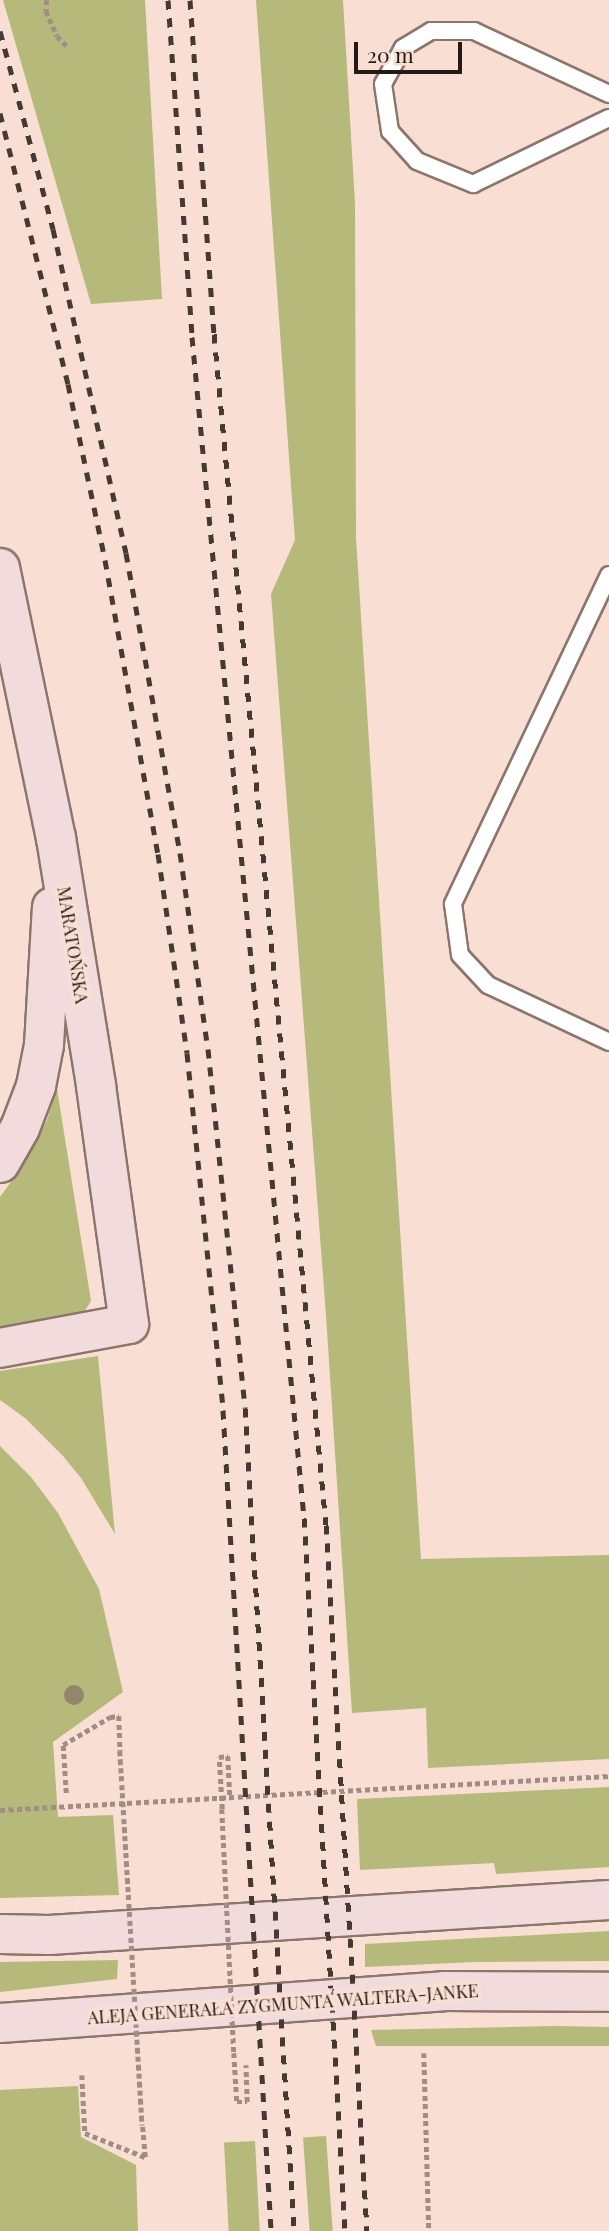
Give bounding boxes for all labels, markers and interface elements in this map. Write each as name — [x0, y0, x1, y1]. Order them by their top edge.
scale bar — [357, 28, 466, 72]
text: 20 m — [367, 40, 414, 68]
street label: MARATOŃSKA — [53, 885, 93, 1005]
street label: ALEJA GENERAŁA ZYGMUNTA WALTERA-JANKE — [86, 1980, 480, 2028]

